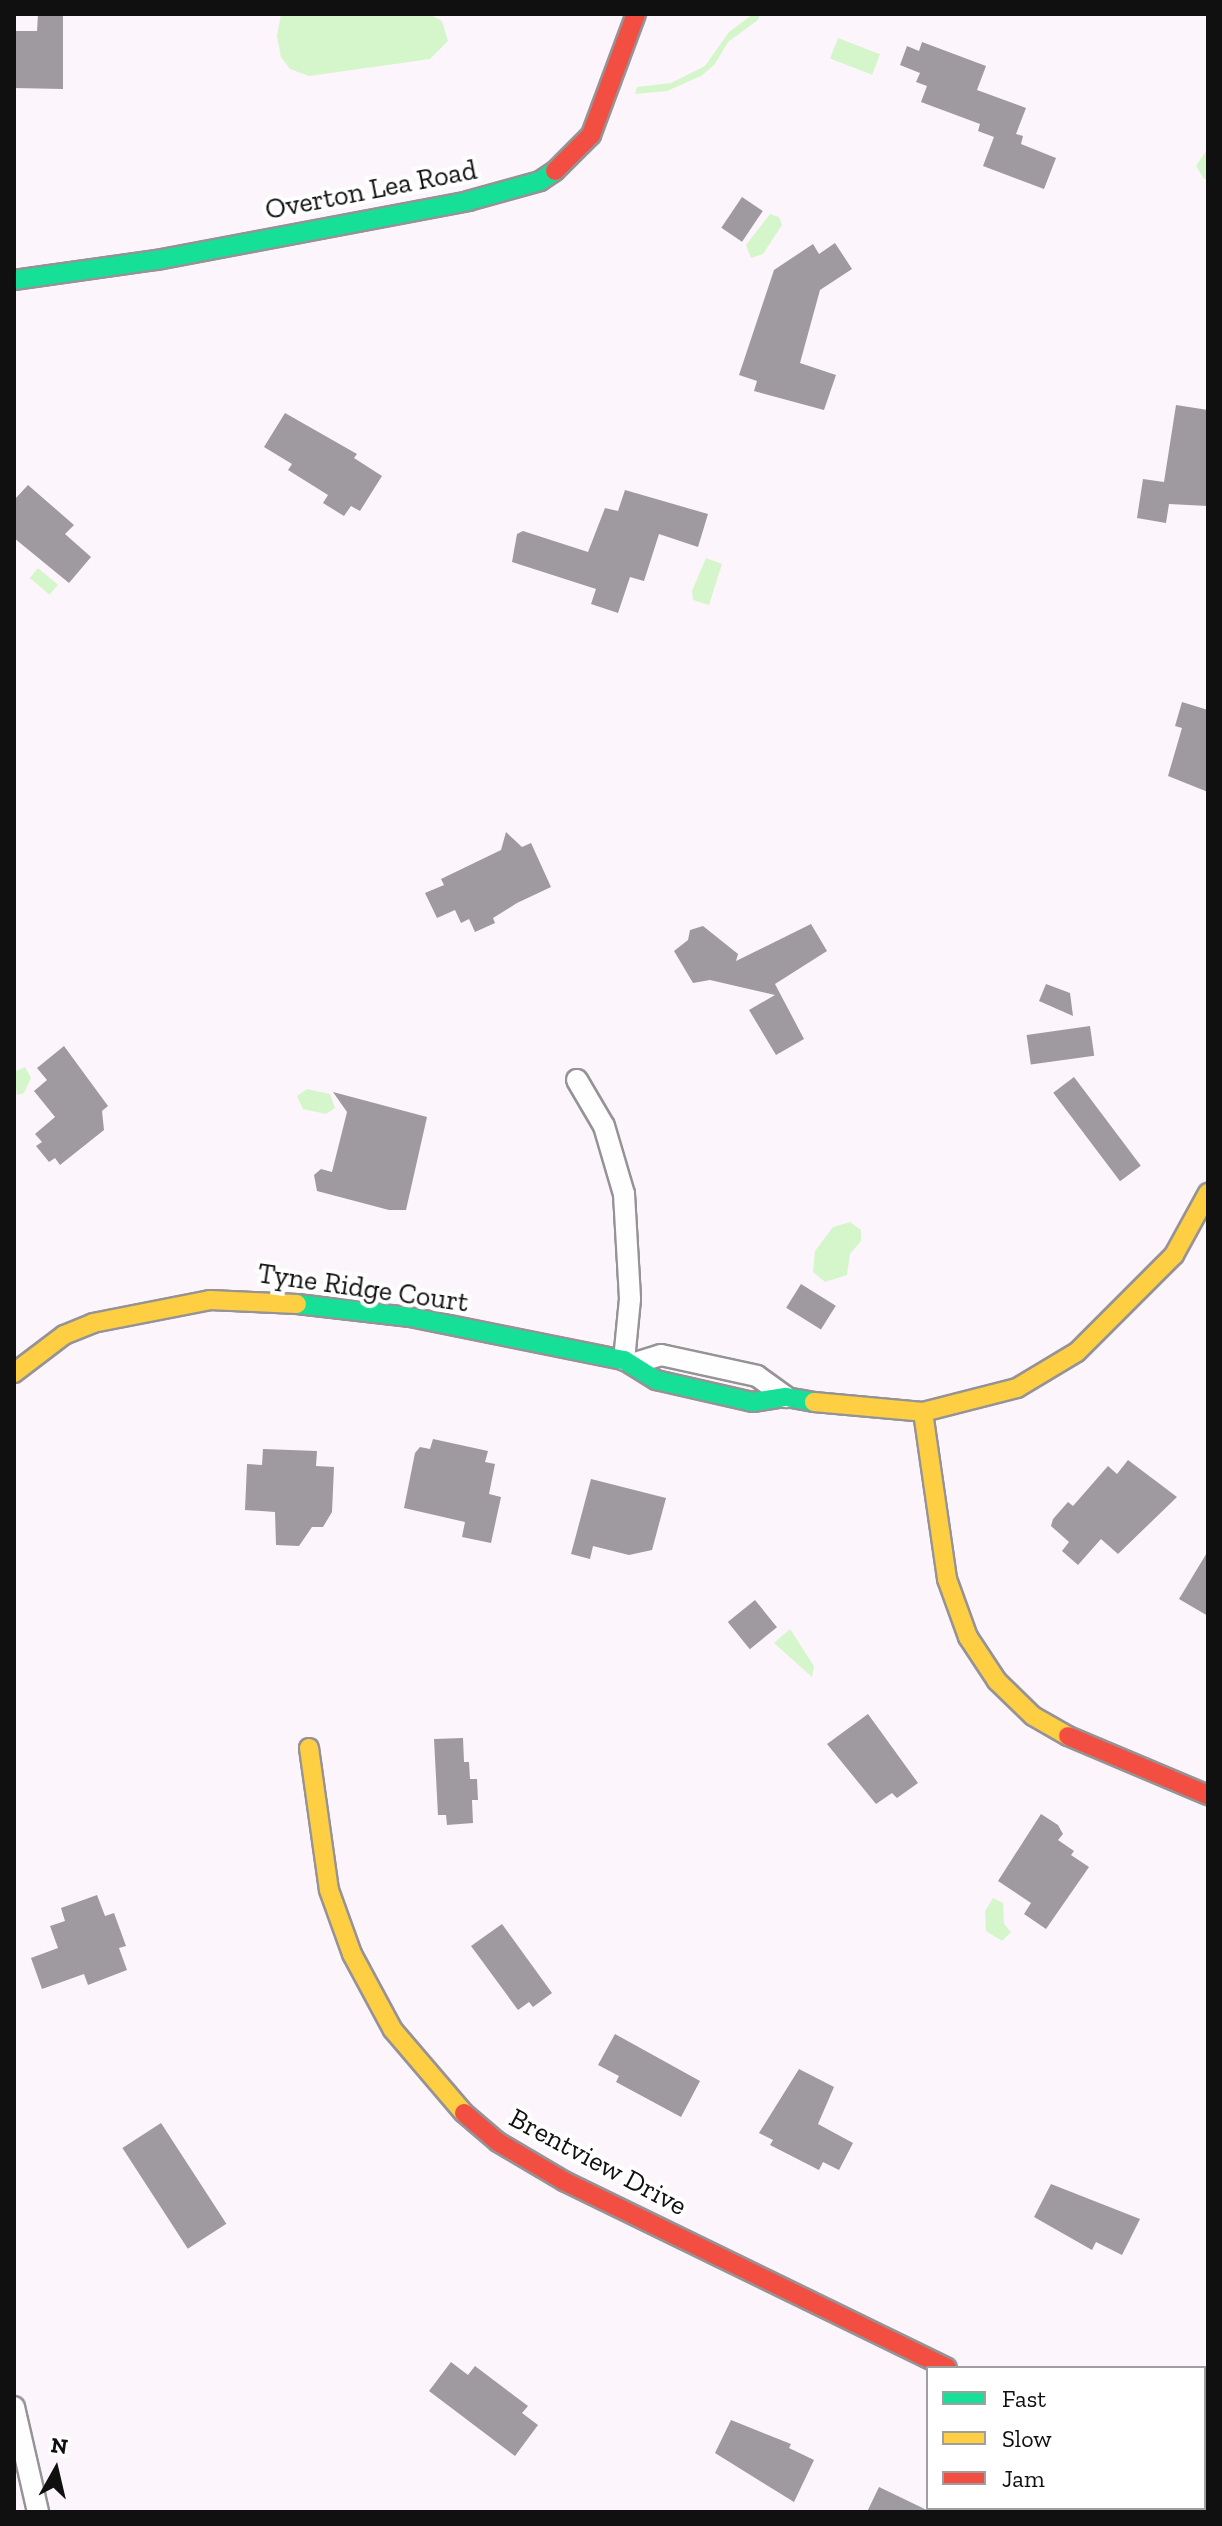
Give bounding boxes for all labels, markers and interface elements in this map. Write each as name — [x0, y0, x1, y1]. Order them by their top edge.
street label: Overton Lea Road — [262, 153, 480, 227]
street label: Tyne Ridge Court — [256, 1257, 470, 1319]
street label: Brentview Drive — [503, 2101, 693, 2223]
legend — [926, 2366, 1206, 2510]
text: Fast — [1002, 2384, 1046, 2413]
text: Slow — [1002, 2424, 1052, 2453]
north arrow — [16, 2430, 96, 2510]
text: N — [49, 2431, 70, 2460]
text: Jam — [1002, 2464, 1045, 2493]

